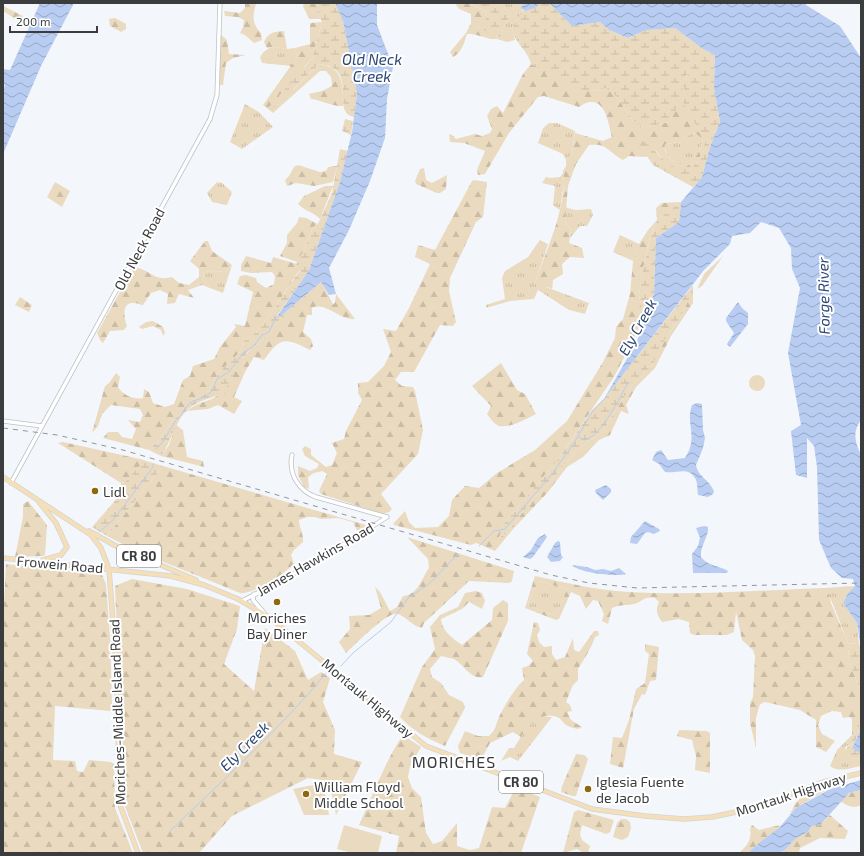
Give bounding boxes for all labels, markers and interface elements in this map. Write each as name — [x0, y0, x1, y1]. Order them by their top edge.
scale bar — [10, 8, 97, 34]
text: 200 m — [16, 14, 50, 28]
water label: Old Neck Creek — [342, 50, 402, 85]
street label: Old Neck Road — [110, 205, 168, 293]
water label: Forge River — [813, 256, 833, 335]
water label: Ely Creek — [614, 295, 661, 359]
place label: Lidl — [103, 483, 127, 500]
marker: Lidl — [90, 486, 100, 496]
street label: James Hawkins Road — [253, 519, 377, 599]
road number: CR 80 — [117, 545, 161, 567]
street label: Frowein Road — [16, 552, 104, 576]
marker: Moriches Bay Diner — [272, 597, 282, 607]
place label: Moriches Bay Diner — [247, 609, 308, 642]
street label: Moriches-Middle Island Road — [105, 619, 129, 805]
street label: Montauk Highway — [319, 655, 418, 742]
water label: Ely Creek — [216, 718, 273, 775]
district label: MORICHES — [412, 752, 496, 771]
street label: Montauk Highway — [734, 768, 849, 820]
road number: CR 80 — [499, 771, 543, 793]
place label: Iglesia Fuente de Jacob — [596, 773, 684, 806]
place label: William Floyd Middle School — [314, 778, 404, 811]
marker: Iglesia Fuente de Jacob — [583, 784, 593, 794]
marker: William Floyd Middle School — [301, 789, 311, 799]

